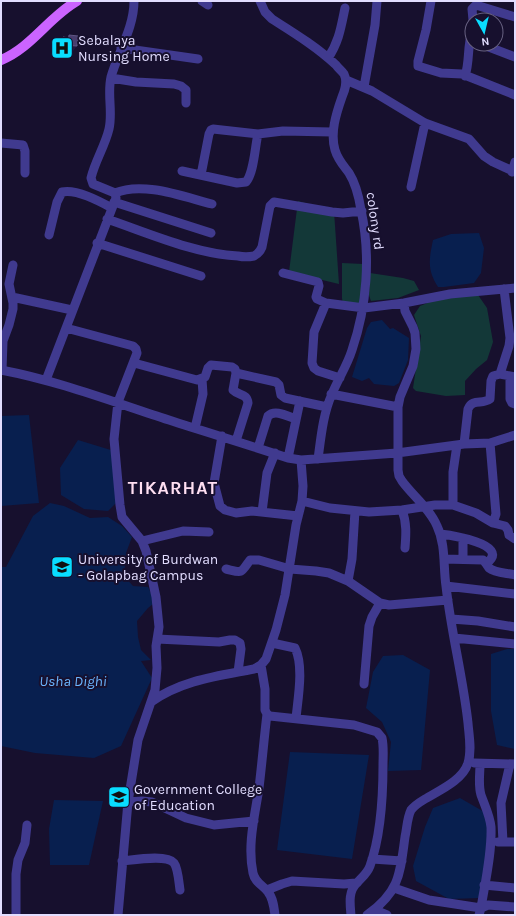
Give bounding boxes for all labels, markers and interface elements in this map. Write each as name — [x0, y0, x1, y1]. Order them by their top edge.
north arrow — [464, 12, 504, 52]
place label: Sebalaya Nursing Home — [78, 32, 170, 65]
text: N — [481, 34, 490, 48]
hospital icon: Sebalaya Nursing Home — [49, 35, 75, 61]
street label: colony rd — [363, 191, 387, 251]
district label: TIKARHAT — [128, 477, 218, 499]
place label: University of Burdwan - Golapbag Campus — [78, 551, 218, 584]
school or university icon: University of Burdwan - Golapbag Campus — [49, 554, 75, 580]
water label: Usha Dighi — [39, 672, 107, 690]
place label: Government College of Education — [134, 781, 262, 814]
school or university icon: Government College of Education — [106, 784, 132, 810]

